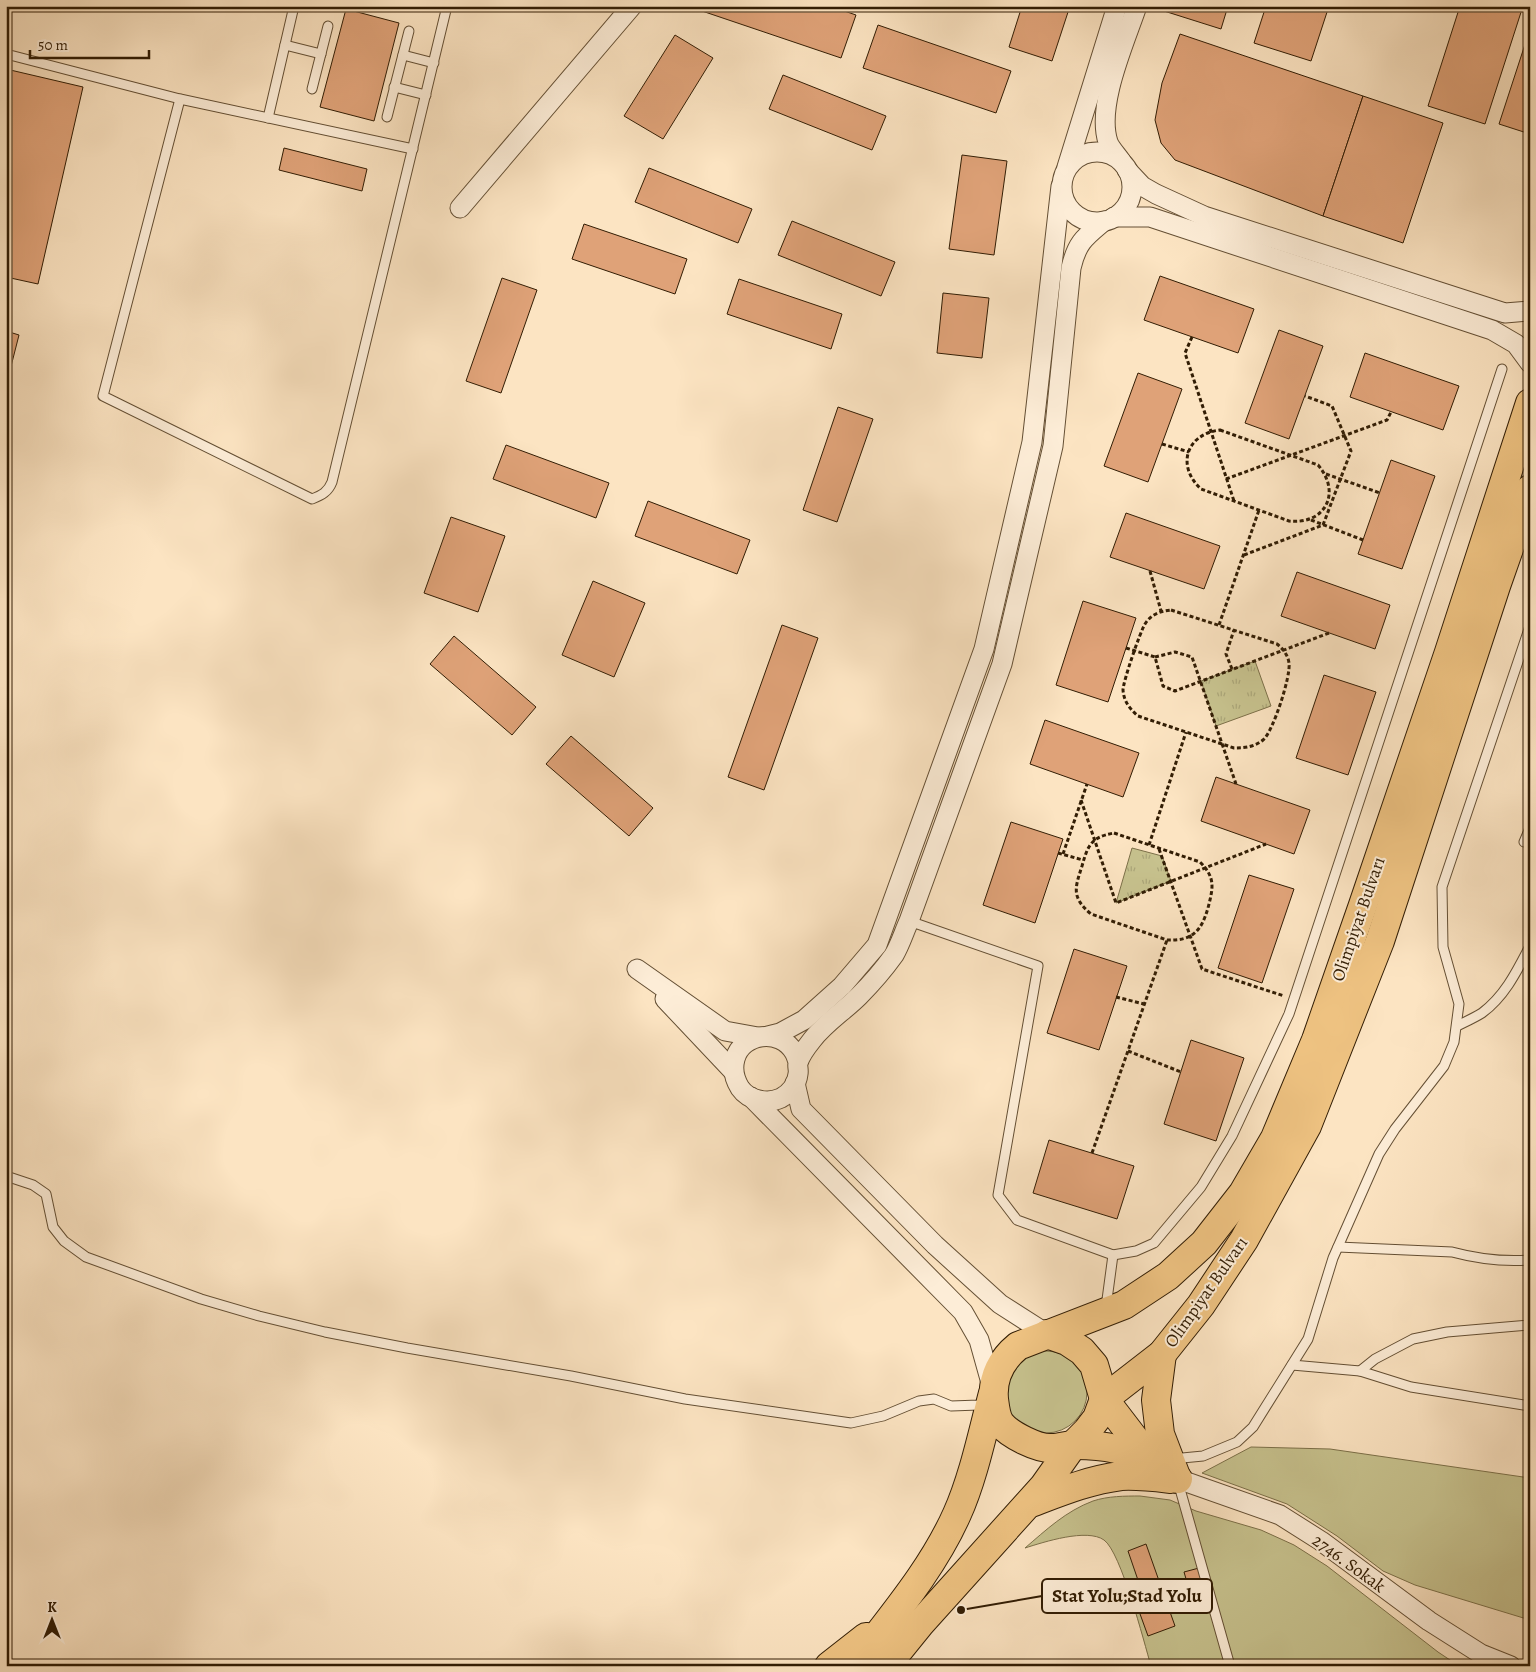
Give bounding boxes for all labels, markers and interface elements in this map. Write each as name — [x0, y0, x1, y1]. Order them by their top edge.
scale bar — [30, 28, 149, 60]
text: 50 m — [38, 35, 68, 55]
street label: Olimpiyat Bulvarı — [1325, 854, 1391, 984]
street label: Olimpiyat Bulvarı — [1159, 1232, 1253, 1352]
street label: 2746. Sokak — [1307, 1528, 1391, 1598]
callout: Stat Yolu;Stad Yolu — [1042, 1579, 1212, 1613]
text: Stat Yolu;Stad Yolu — [1052, 1583, 1203, 1609]
north arrow — [28, 1594, 78, 1644]
text: K — [47, 1598, 57, 1617]

